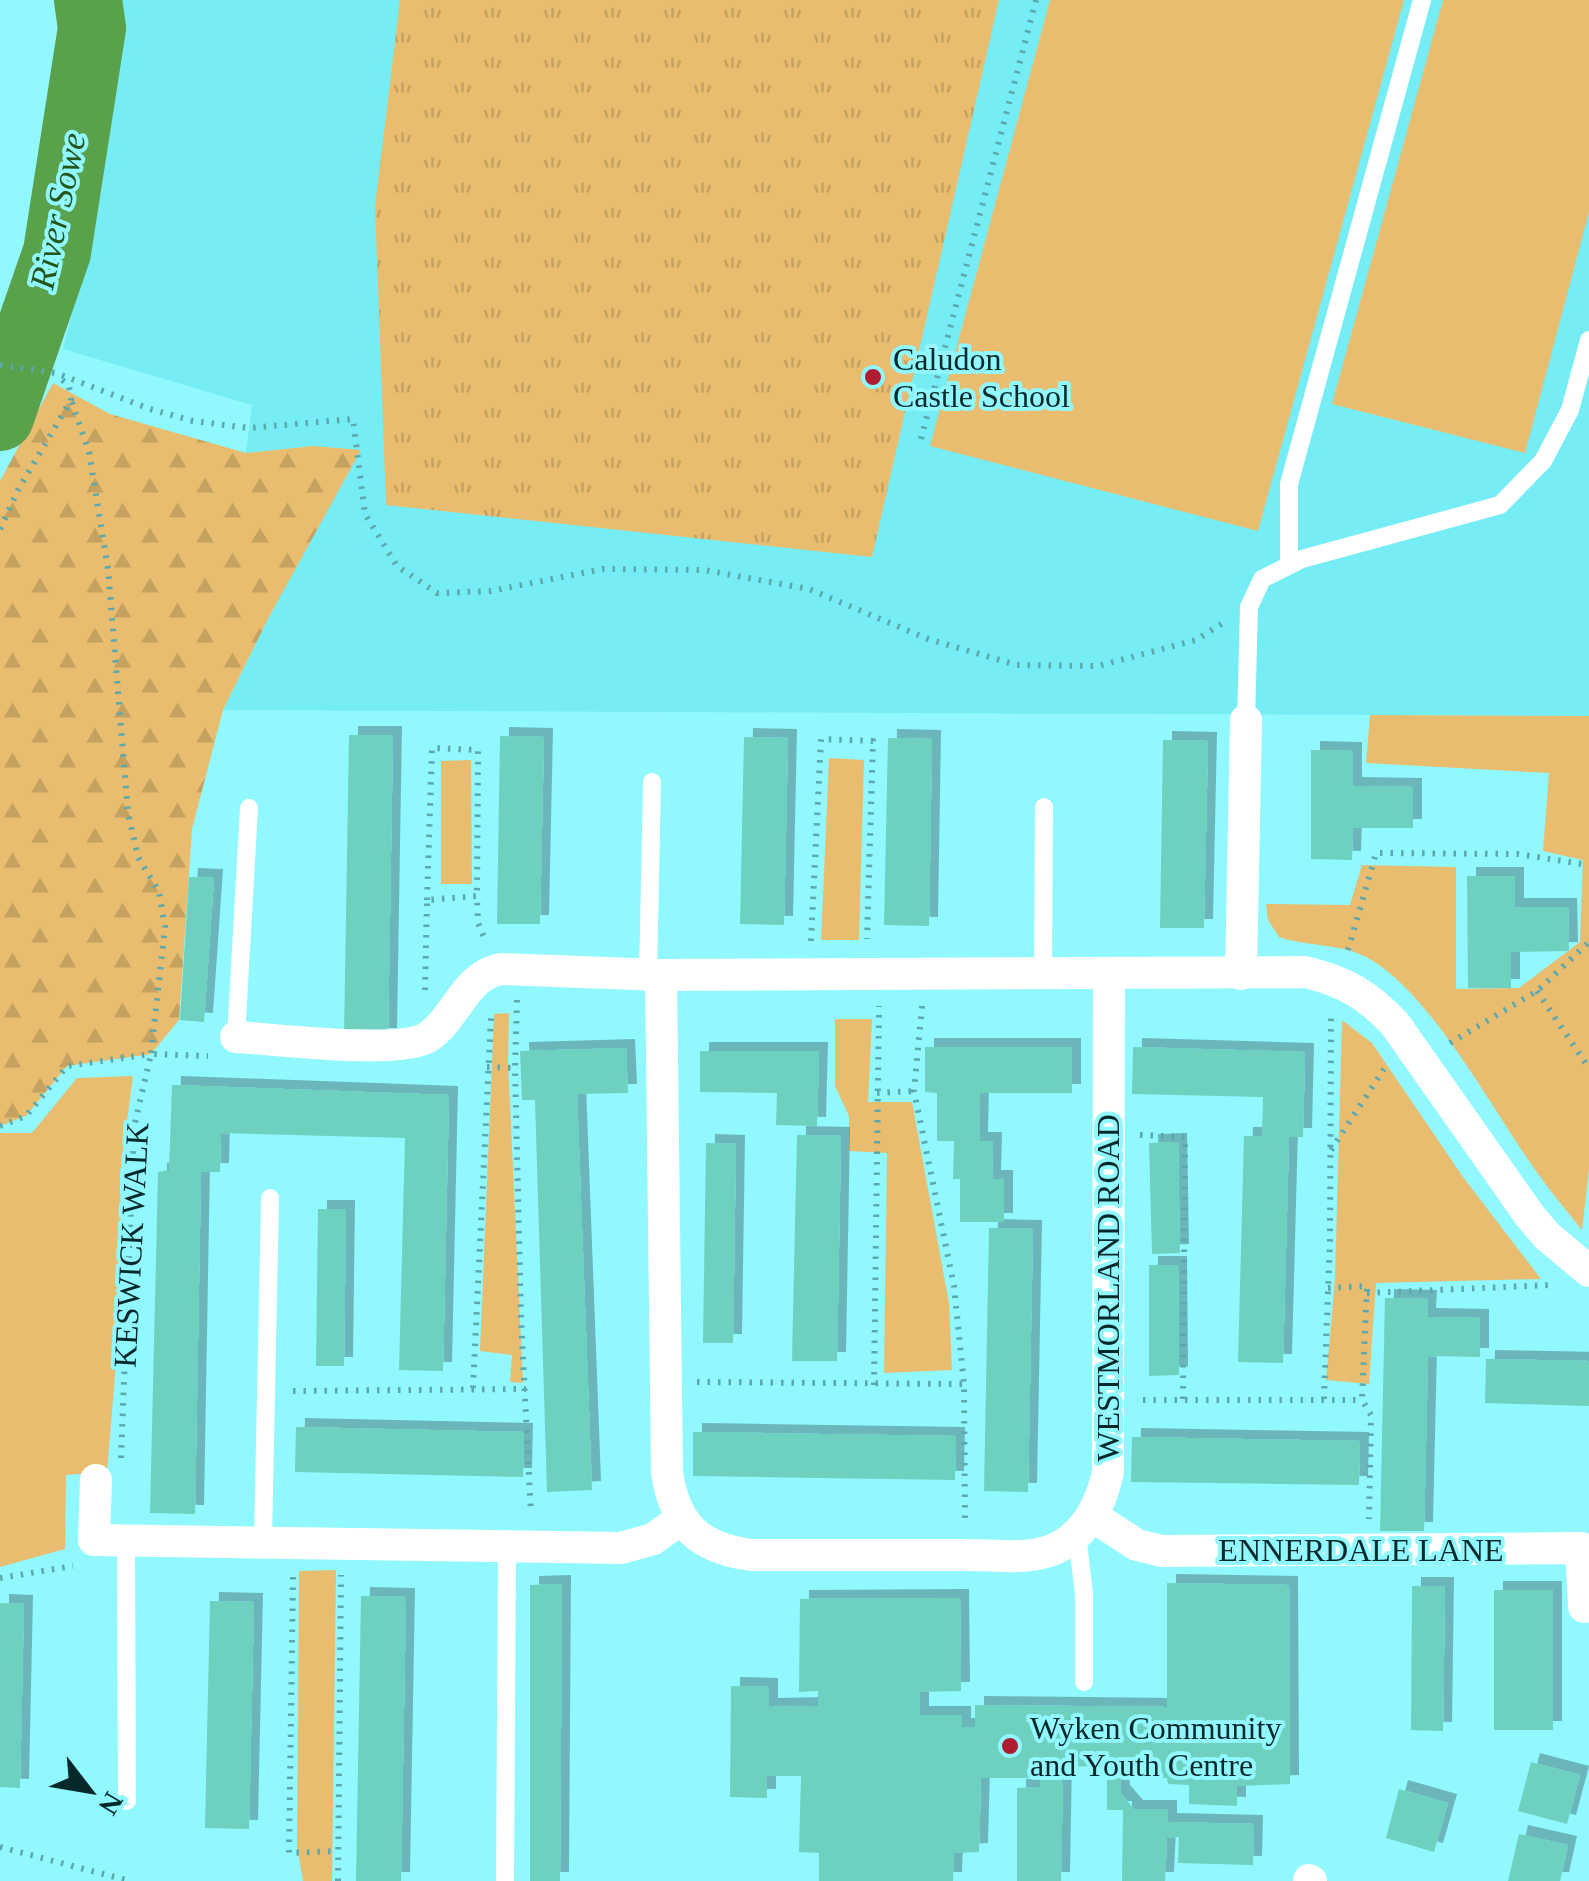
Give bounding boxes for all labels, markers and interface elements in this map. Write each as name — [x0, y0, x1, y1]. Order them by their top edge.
water label: River Sowe — [22, 129, 94, 294]
place label: Caludon Castle School — [893, 341, 1070, 414]
marker: Caludon Castle School — [862, 366, 884, 388]
street label: WESTMORLAND ROAD — [1090, 1114, 1126, 1462]
street label: KESWICK WALK — [107, 1121, 155, 1369]
street label: ENNERDALE LANE — [1218, 1532, 1504, 1568]
place label: Wyken Community and Youth Centre — [1030, 1710, 1281, 1783]
marker: Wyken Community and Youth Centre — [999, 1735, 1021, 1757]
north arrow — [40, 1741, 140, 1841]
text: N — [93, 1787, 129, 1820]

